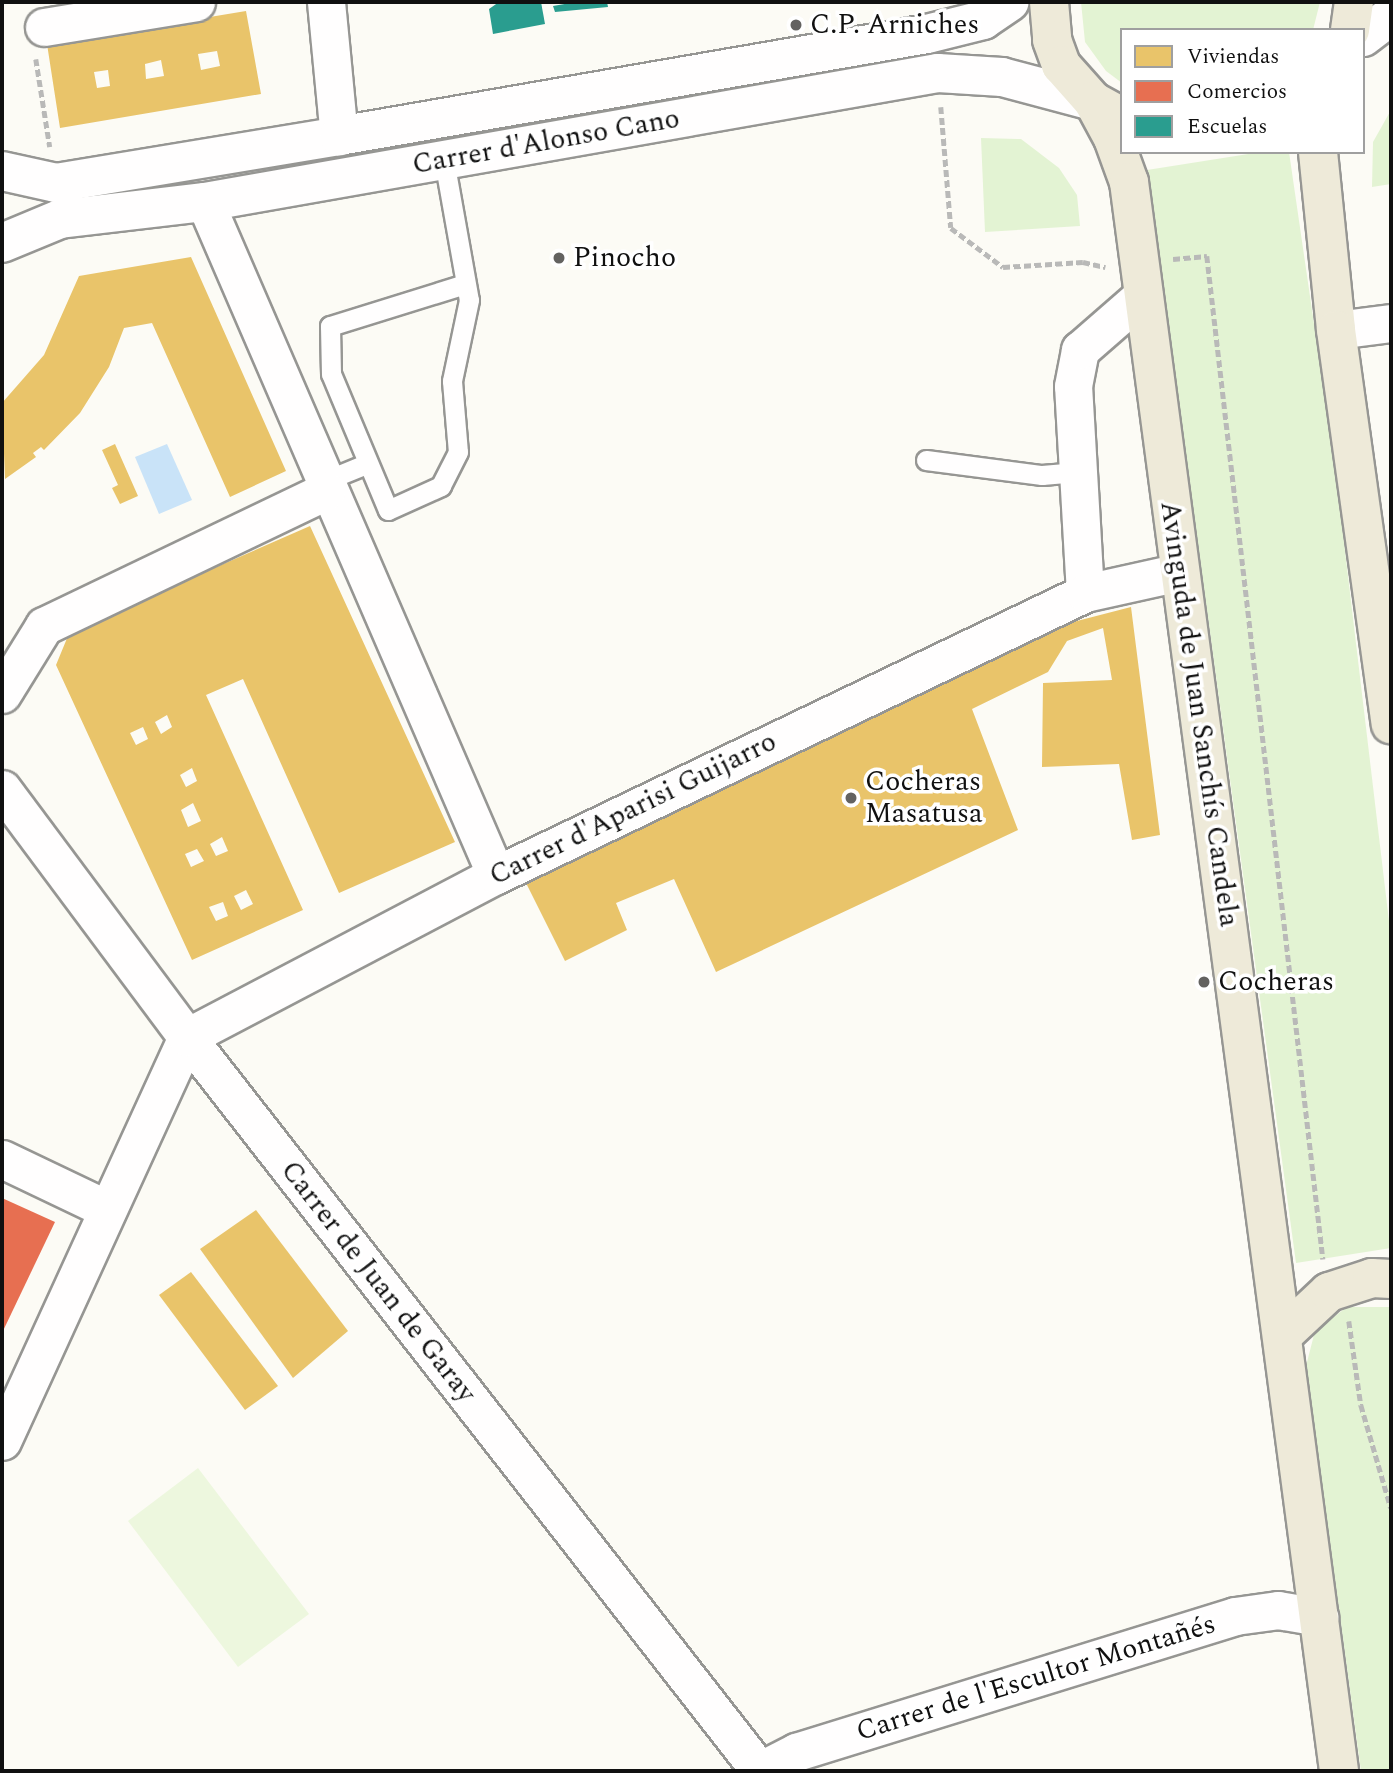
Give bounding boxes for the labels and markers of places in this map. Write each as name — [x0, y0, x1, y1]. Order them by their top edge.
place label: C.P. Arniches — [810, 8, 979, 42]
marker: C.P. Arniches — [788, 17, 804, 33]
place label: Pinocho — [573, 241, 676, 275]
marker: Pinocho — [551, 250, 567, 266]
place label: Cocheras Masatusa — [865, 765, 983, 831]
marker: Cocheras Masatusa — [843, 790, 859, 806]
place label: Cocheras — [1218, 965, 1334, 999]
marker: Cocheras — [1196, 974, 1212, 990]

